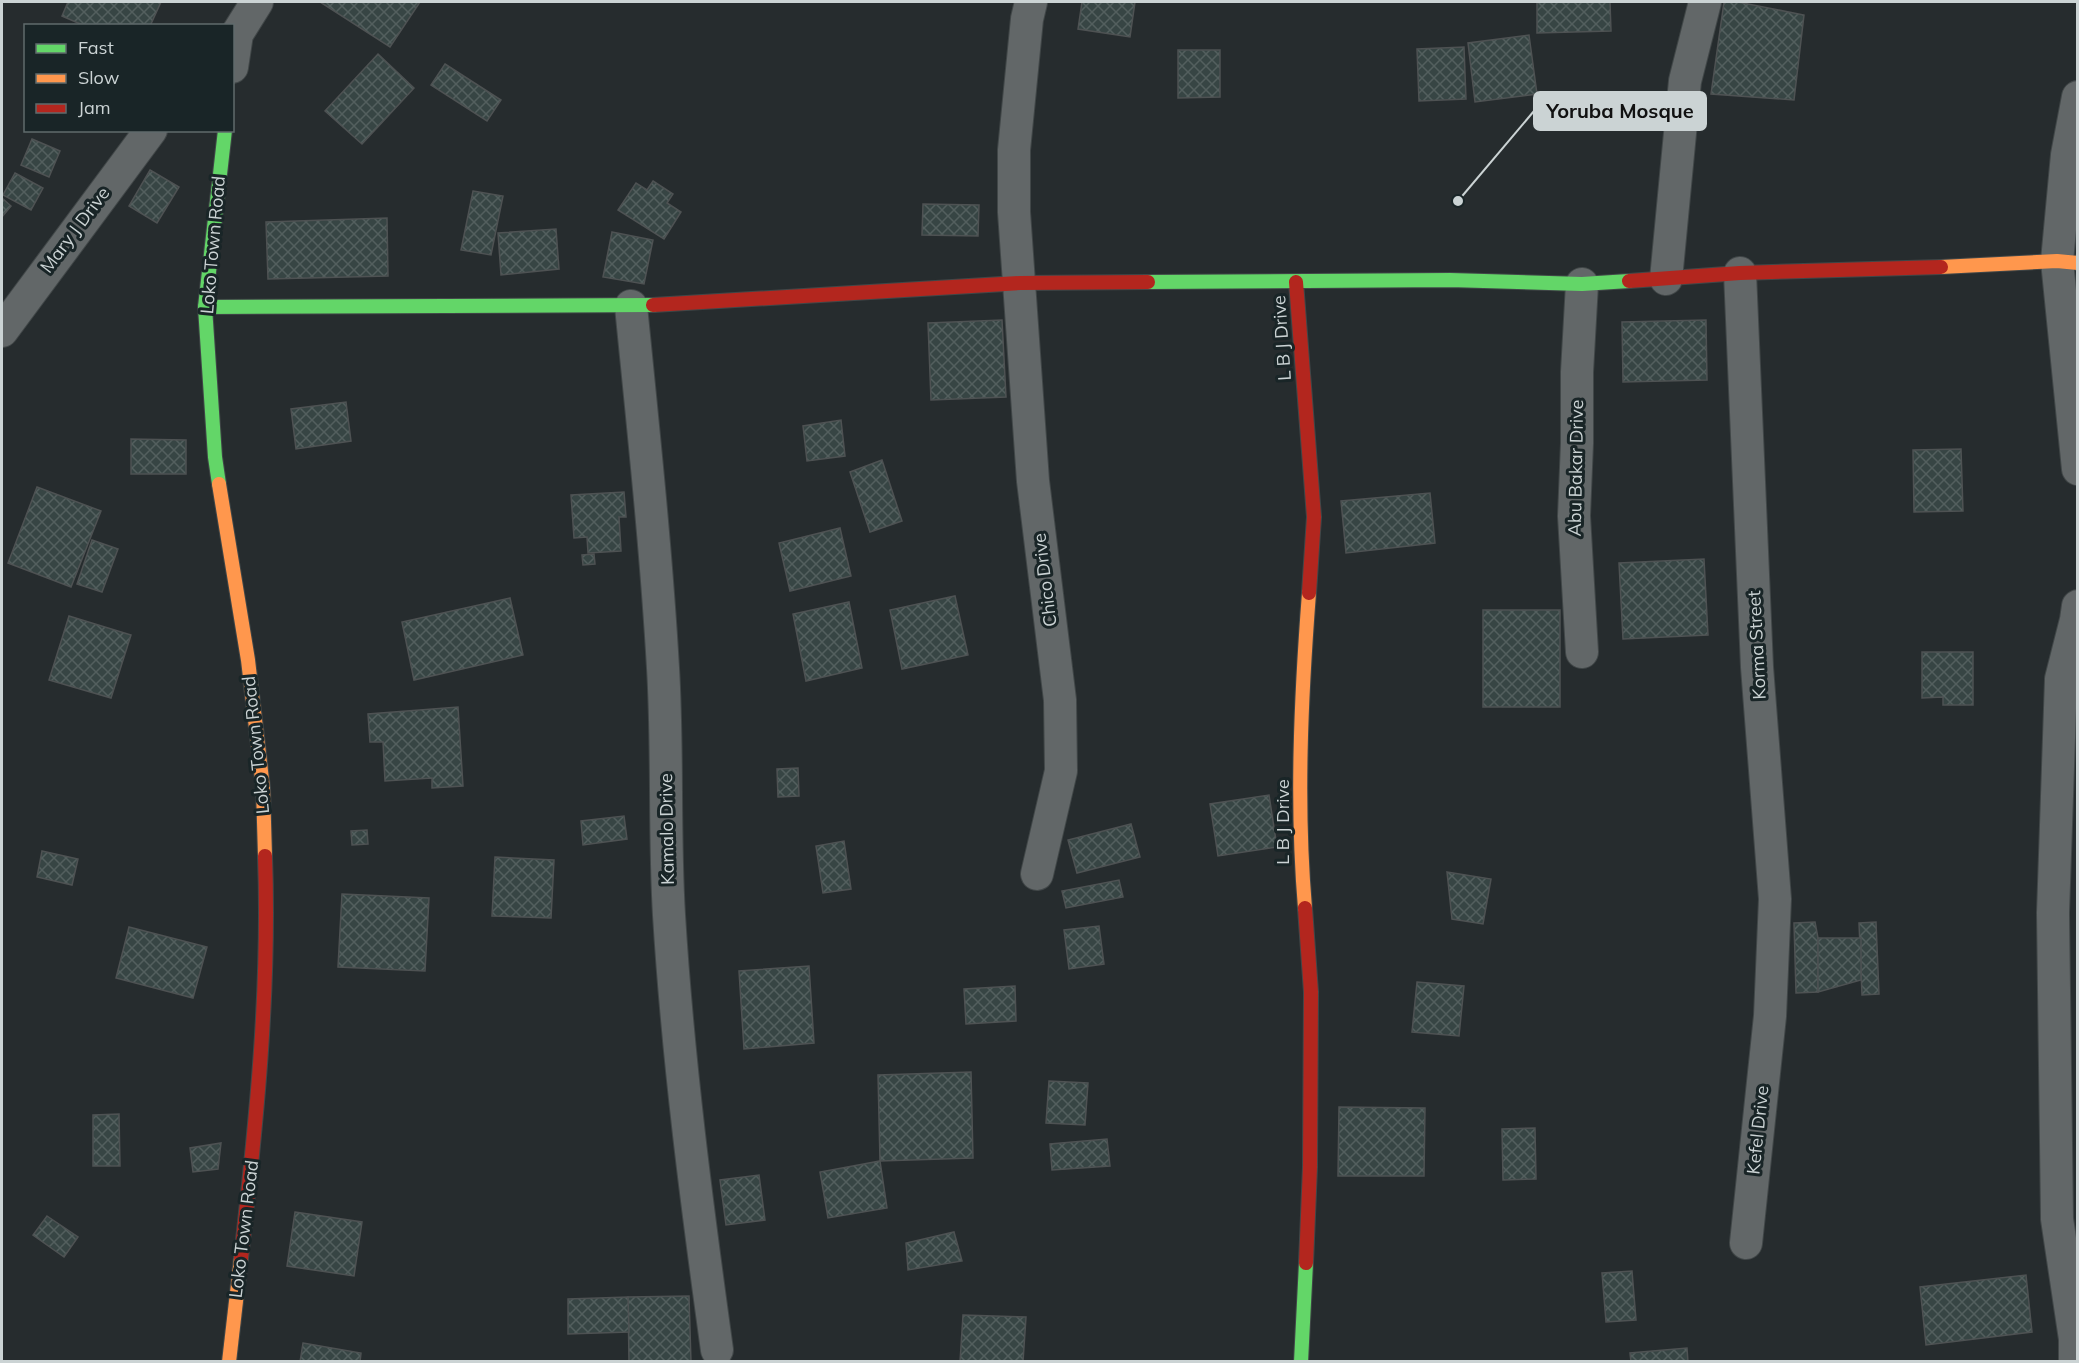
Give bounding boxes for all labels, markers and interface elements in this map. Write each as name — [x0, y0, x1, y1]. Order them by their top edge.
legend — [24, 24, 234, 132]
text: Fast — [78, 36, 114, 59]
text: Slow — [78, 66, 120, 89]
callout: Yoruba Mosque — [1534, 92, 1706, 130]
text: Jam — [78, 96, 111, 119]
text: Yoruba Mosque — [1545, 98, 1694, 123]
street label: Loko Town Road — [195, 175, 230, 315]
street label: Mary J Drive — [35, 182, 114, 277]
street label: L B J Drive — [1267, 295, 1296, 382]
street label: Abu Bakar Drive — [1563, 399, 1588, 537]
street label: Chico Drive — [1027, 532, 1062, 628]
street label: Korma Street — [1742, 590, 1771, 700]
street label: Loko Town Road — [237, 675, 274, 815]
street label: Kamalo Drive — [654, 773, 679, 885]
street label: L B J Drive — [1271, 779, 1294, 865]
street label: Kefel Drive — [1741, 1084, 1774, 1175]
street label: Loko Town Road — [224, 1159, 263, 1299]

